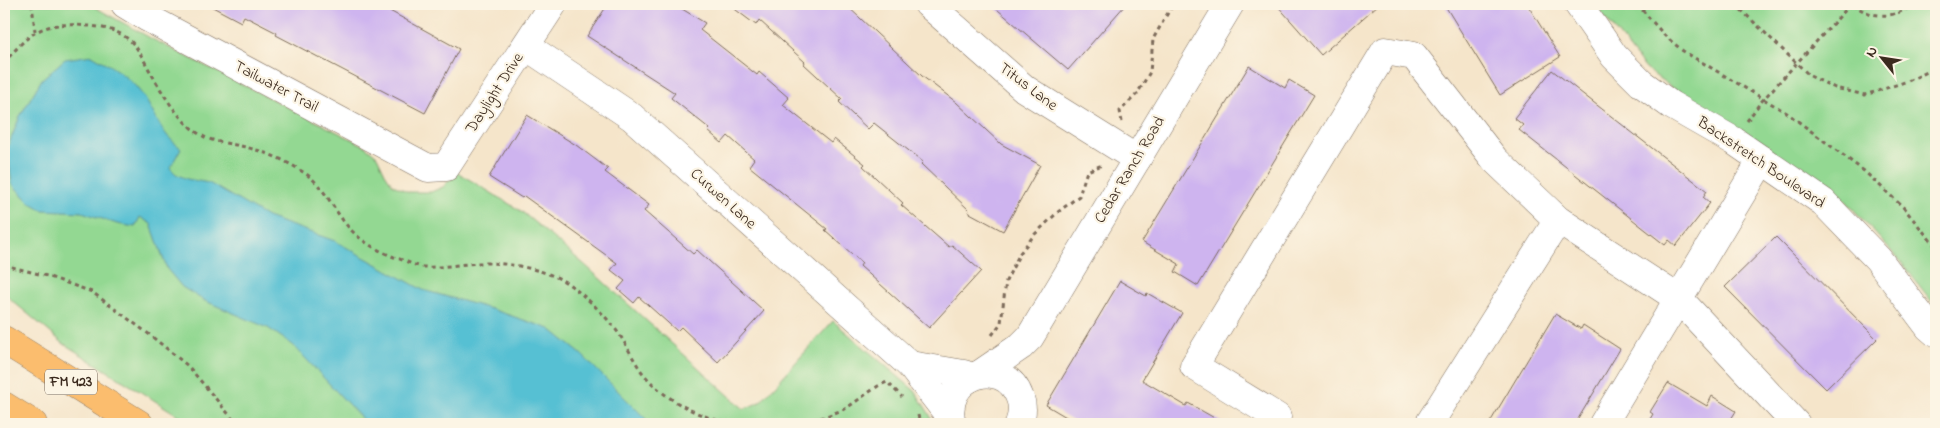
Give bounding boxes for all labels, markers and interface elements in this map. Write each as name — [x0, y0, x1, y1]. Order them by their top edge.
north arrow — [1858, 32, 1908, 82]
text: N — [1861, 43, 1883, 62]
street label: Daylight Drive — [459, 47, 531, 139]
street label: Tailwater Trail — [230, 55, 323, 119]
street label: Titus Lane — [994, 57, 1063, 118]
street label: Backstretch Boulevard — [1691, 111, 1830, 215]
street label: Cedar Ranch Road — [1088, 112, 1172, 228]
street label: Curwen Lane — [684, 163, 762, 236]
road number: FM 423 — [45, 370, 97, 394]

